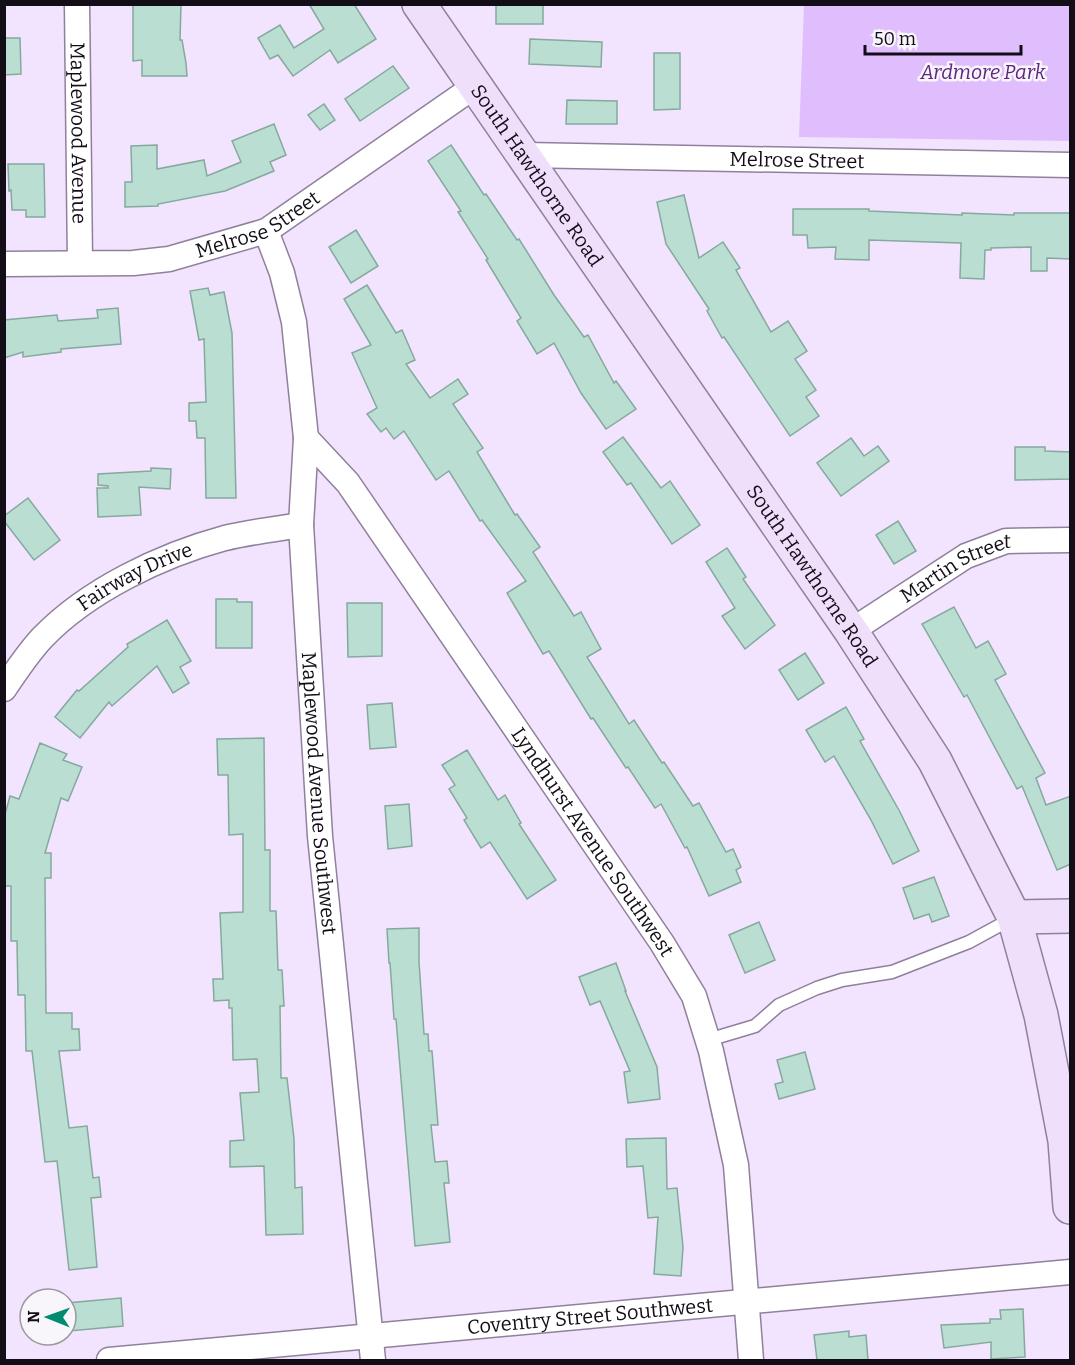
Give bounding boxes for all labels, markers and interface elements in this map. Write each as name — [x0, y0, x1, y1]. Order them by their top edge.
scale bar — [865, 18, 1021, 56]
text: 50 m — [874, 28, 916, 50]
street label: Maplewood Avenue — [65, 42, 92, 224]
park label: Ardmore Park — [919, 60, 1046, 84]
street label: South Hawthorne Road — [466, 80, 608, 271]
street label: Melrose Street — [729, 147, 865, 173]
street label: Melrose Street — [193, 186, 324, 263]
street label: South Hawthorne Road — [742, 480, 883, 672]
street label: Martin Street — [896, 529, 1011, 608]
street label: Fairway Drive — [72, 537, 196, 616]
street label: Maplewood Avenue Southwest — [297, 651, 342, 936]
street label: Lyndhurst Avenue Southwest — [506, 723, 679, 961]
north arrow — [18, 1287, 78, 1347]
street label: Coventry Street Southwest — [466, 1293, 714, 1339]
text: N — [24, 1310, 43, 1323]

